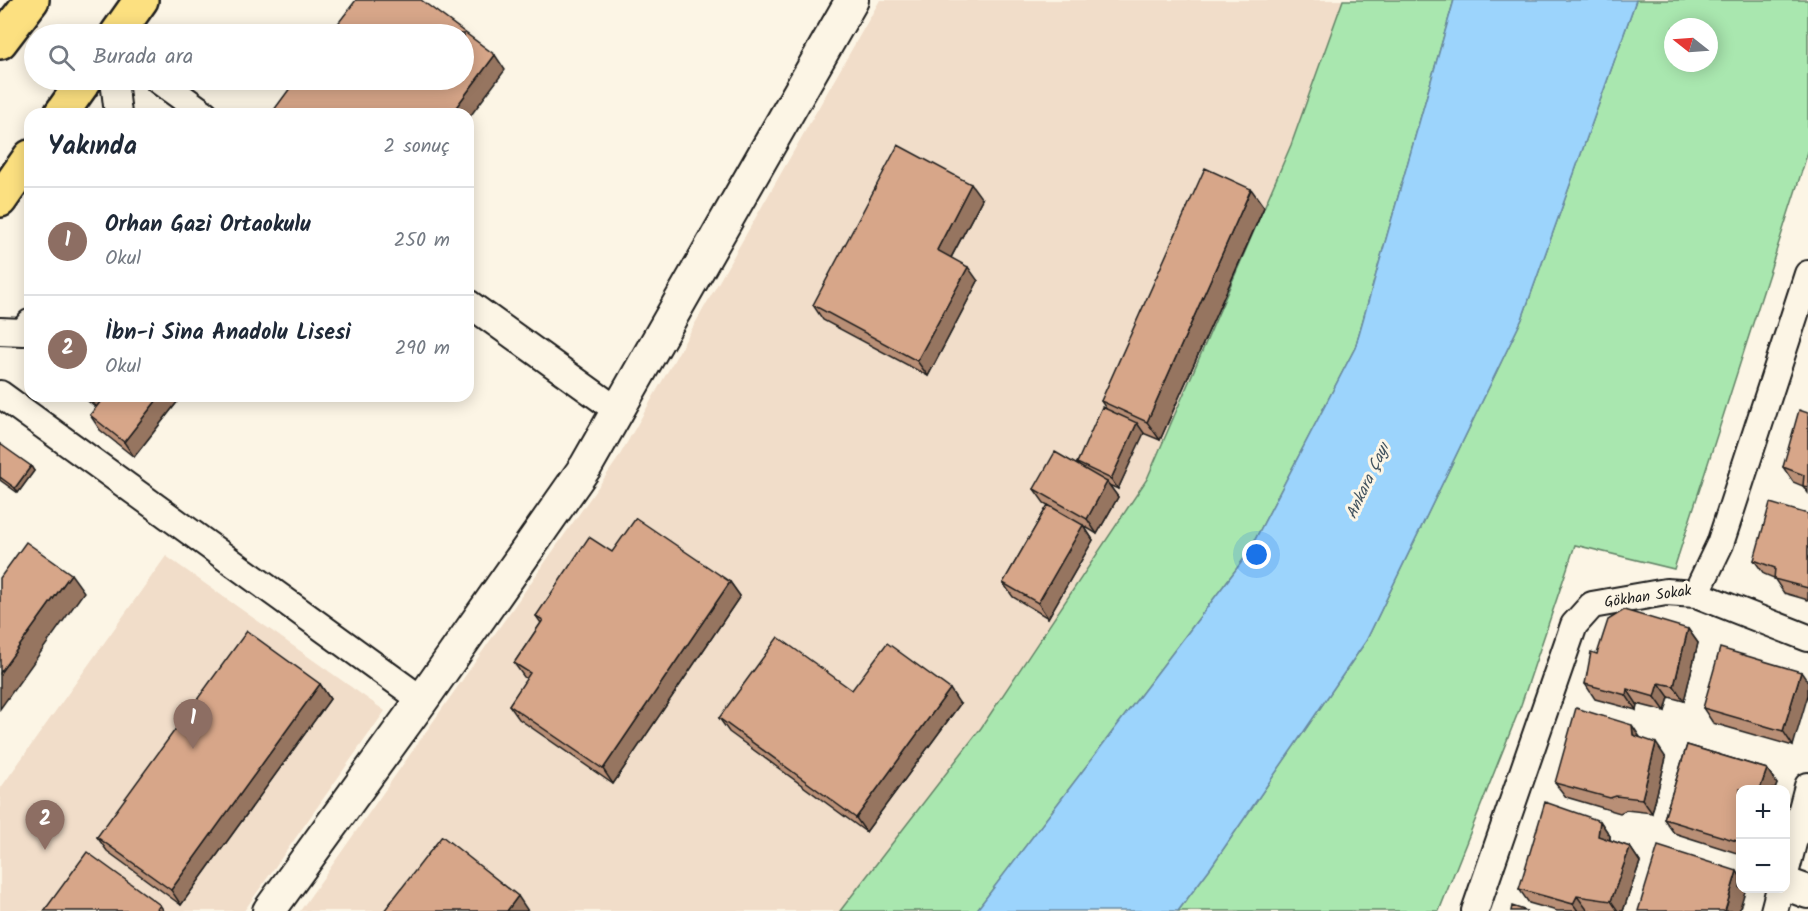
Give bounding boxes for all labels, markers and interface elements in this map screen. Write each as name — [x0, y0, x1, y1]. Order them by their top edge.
north arrow — [1664, 18, 1718, 72]
search box — [24, 24, 474, 90]
text: Burada ara — [93, 40, 193, 75]
icon: search — [45, 41, 78, 74]
text: Yakında — [48, 126, 137, 168]
text: 2 sonuç — [384, 131, 450, 163]
text: Orhan Gazi Ortaokulu — [105, 208, 311, 243]
text: 1 — [64, 225, 71, 257]
text: 250 m — [394, 225, 450, 257]
text: Okul — [105, 243, 141, 275]
text: İbn-i Sina Anadolu Lisesi — [105, 316, 351, 351]
text: 2 — [62, 333, 73, 365]
text: 290 m — [395, 333, 450, 365]
text: Okul — [105, 351, 141, 383]
water label: Ankara Çayı — [1339, 437, 1397, 523]
your location — [1242, 540, 1271, 569]
street label: Gökhan Sokak — [1603, 579, 1694, 615]
pin: 1 — [174, 700, 212, 749]
map controls — [1736, 785, 1790, 893]
button: + — [1736, 785, 1790, 839]
pin: 2 — [26, 800, 64, 850]
button: − — [1736, 839, 1790, 893]

